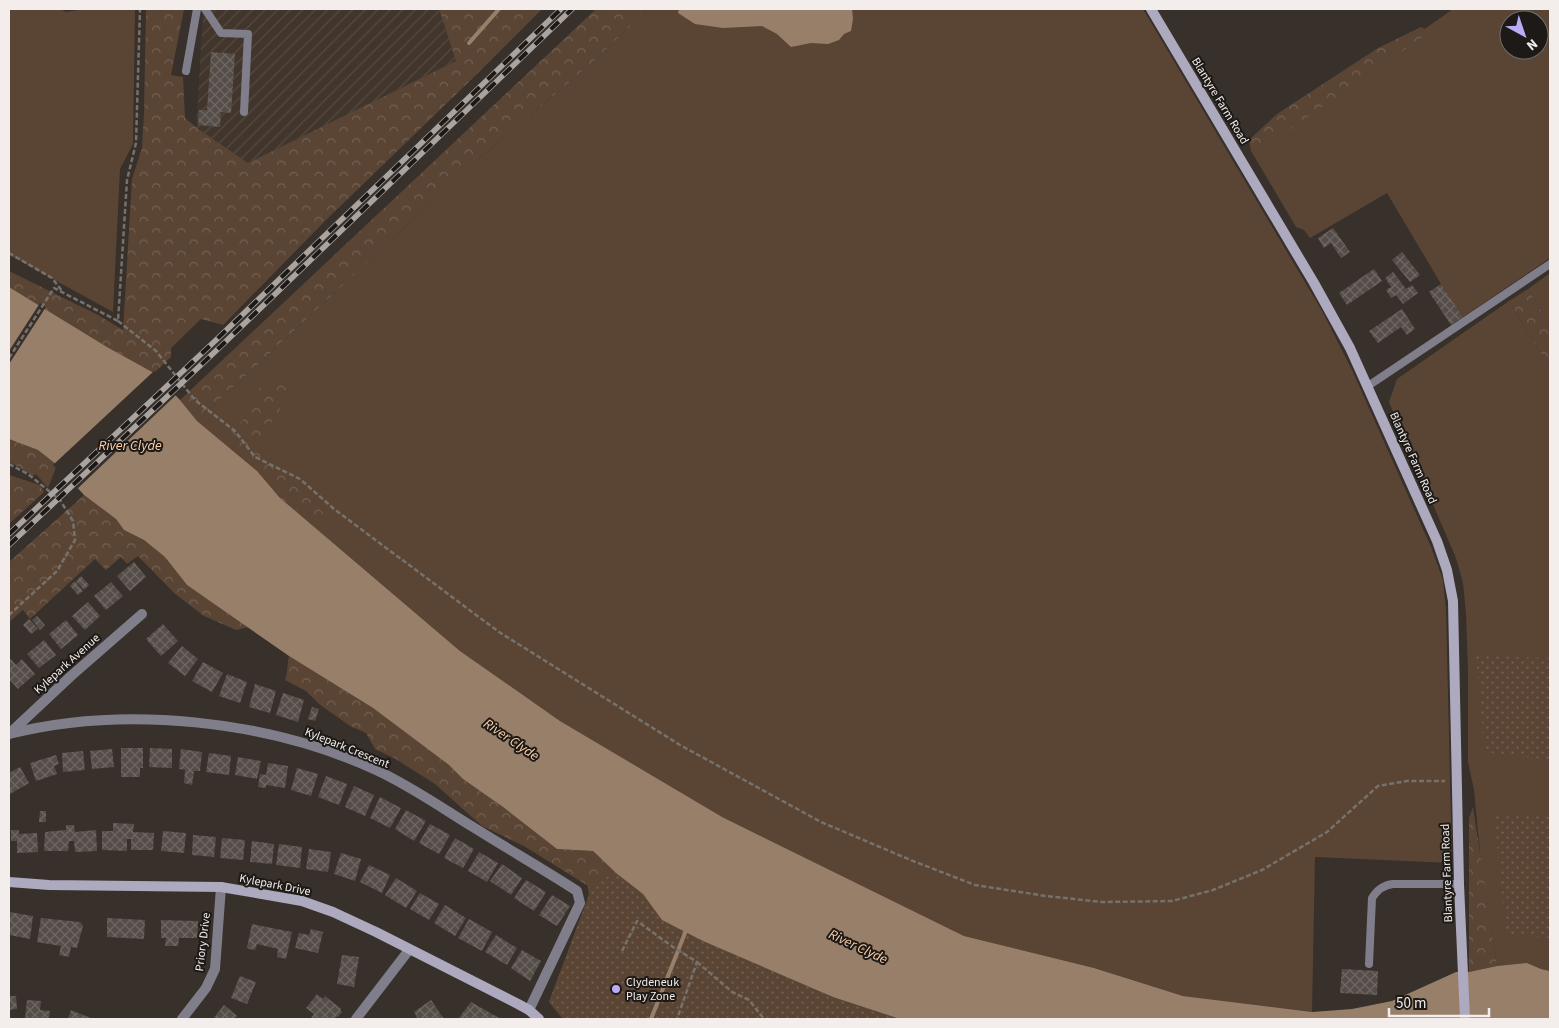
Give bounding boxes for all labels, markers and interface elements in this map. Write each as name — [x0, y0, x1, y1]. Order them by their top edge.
north arrow — [1499, 10, 1549, 60]
text: N — [1522, 34, 1542, 55]
street label: Blantyre Farm Road — [1187, 54, 1253, 148]
street label: Blantyre Farm Road — [1385, 409, 1441, 507]
water label: River Clyde — [98, 436, 162, 456]
street label: Kylepark Avenue — [30, 630, 104, 698]
water label: River Clyde — [479, 714, 543, 766]
street label: Kylepark Crescent — [302, 723, 392, 773]
street label: Blantyre Farm Road — [1437, 823, 1457, 923]
street label: Kylepark Drive — [238, 870, 312, 900]
street label: Priory Drive — [191, 912, 215, 972]
water label: River Clyde — [825, 925, 891, 970]
place label: Clydeneuk Play Zone — [626, 974, 679, 1005]
marker: Clydeneuk Play Zone — [610, 983, 622, 995]
scale bar — [1389, 986, 1489, 1018]
text: 50 m — [1396, 993, 1426, 1014]

